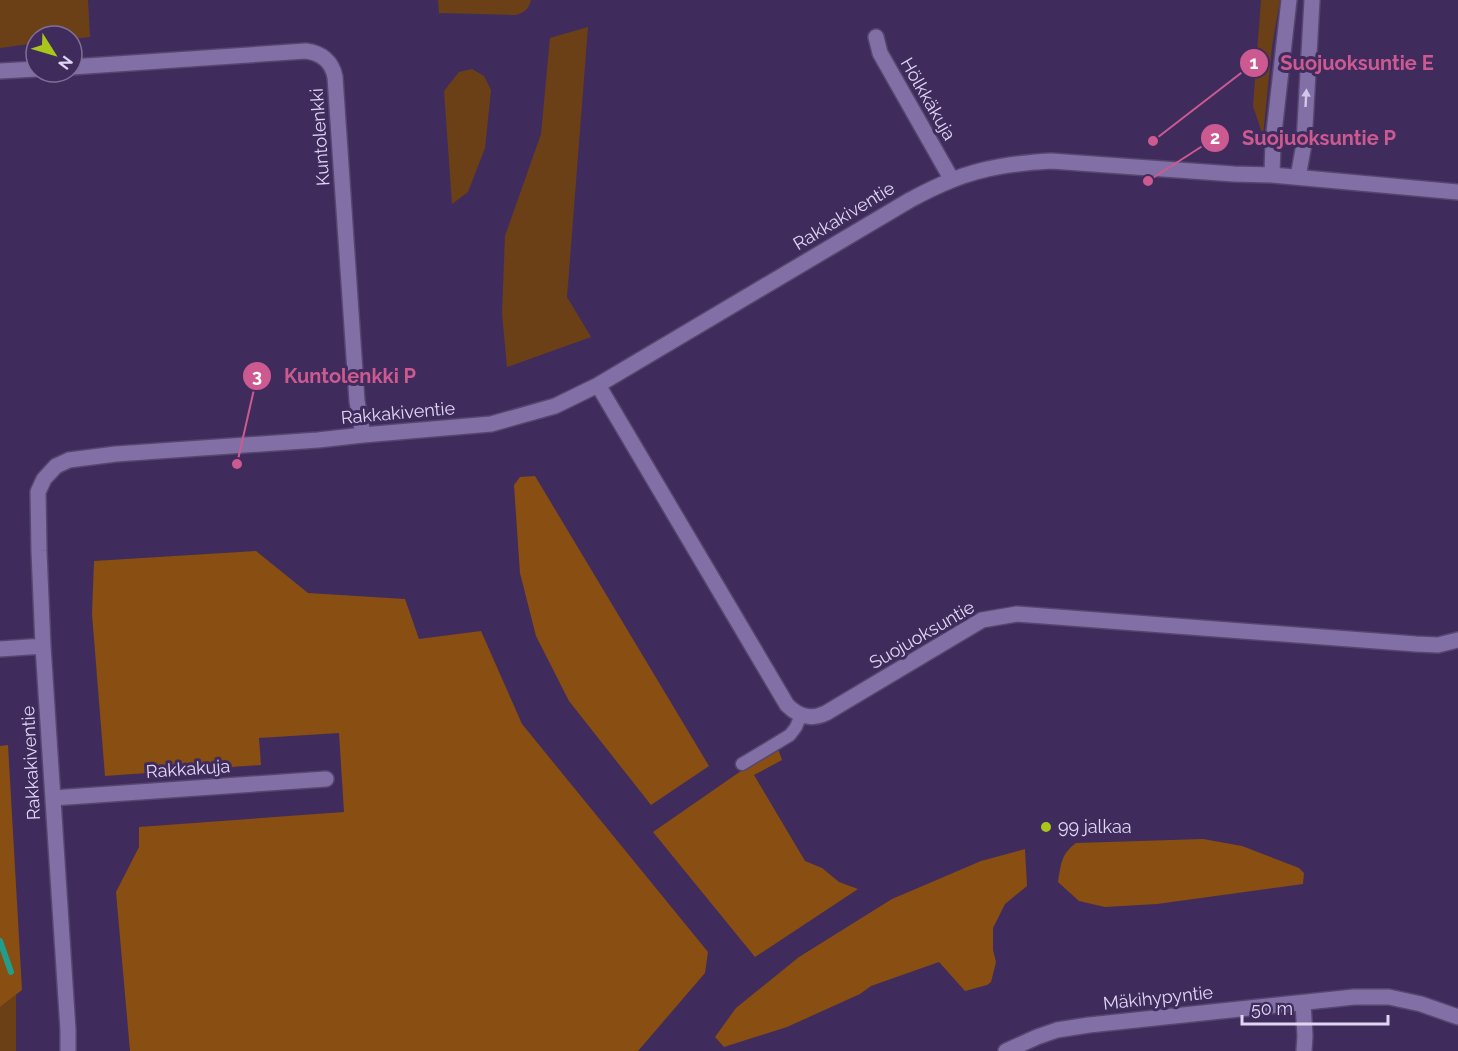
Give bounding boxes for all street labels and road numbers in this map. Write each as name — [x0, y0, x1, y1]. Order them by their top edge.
street label: Hölkkäkuja — [896, 54, 960, 144]
street label: Kuntolenkki — [306, 87, 333, 187]
street label: Rakkakiventie — [789, 177, 899, 254]
street label: Rakkakiventie — [340, 397, 456, 428]
street label: Suojuoksuntie — [866, 596, 978, 673]
street label: Rakkakiventie — [17, 705, 44, 821]
street label: Rakkakuja — [145, 755, 231, 782]
street label: Mäkihypyntie — [1102, 981, 1214, 1014]

